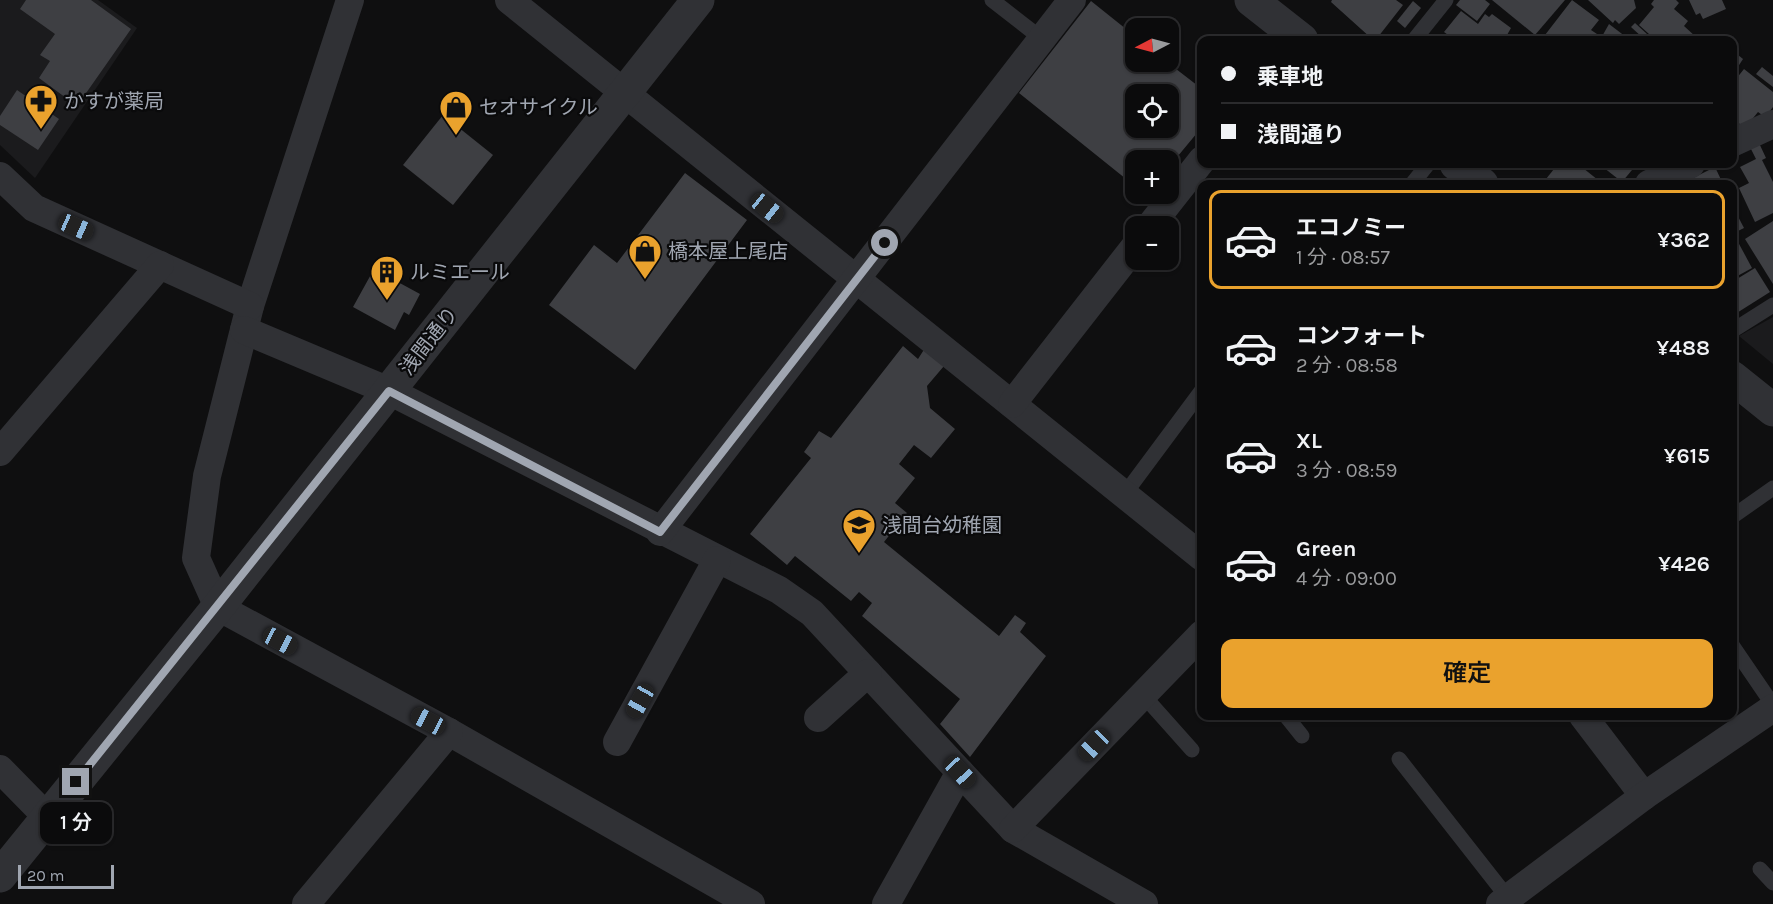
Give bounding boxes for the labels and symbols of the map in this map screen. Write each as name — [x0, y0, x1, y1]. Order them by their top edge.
north arrow — [1125, 18, 1179, 72]
pharmacy icon: かすが薬局 — [23, 83, 59, 130]
shop icon: セオサイクル — [438, 89, 474, 136]
place label: かすが薬局 — [64, 90, 164, 113]
place label: セオサイクル — [479, 96, 598, 119]
car — [747, 190, 787, 226]
car — [56, 211, 96, 243]
route start — [871, 229, 898, 256]
shop icon: 橋本屋上尾店 — [627, 233, 663, 280]
place label: 橋本屋上尾店 — [668, 240, 788, 263]
building icon: ルミエール — [369, 254, 405, 301]
place label: ルミエール — [410, 261, 510, 284]
street label: 浅間通り — [395, 302, 463, 380]
school or university icon: 浅間台幼稚園 — [841, 507, 877, 554]
place label: 浅間台幼稚園 — [882, 514, 1002, 537]
car — [260, 625, 300, 657]
car — [623, 681, 657, 721]
car — [408, 705, 448, 737]
car — [1075, 726, 1113, 764]
car — [941, 753, 979, 791]
route end — [62, 768, 89, 795]
callout: 1 分 — [40, 803, 112, 845]
scale bar — [18, 862, 114, 890]

